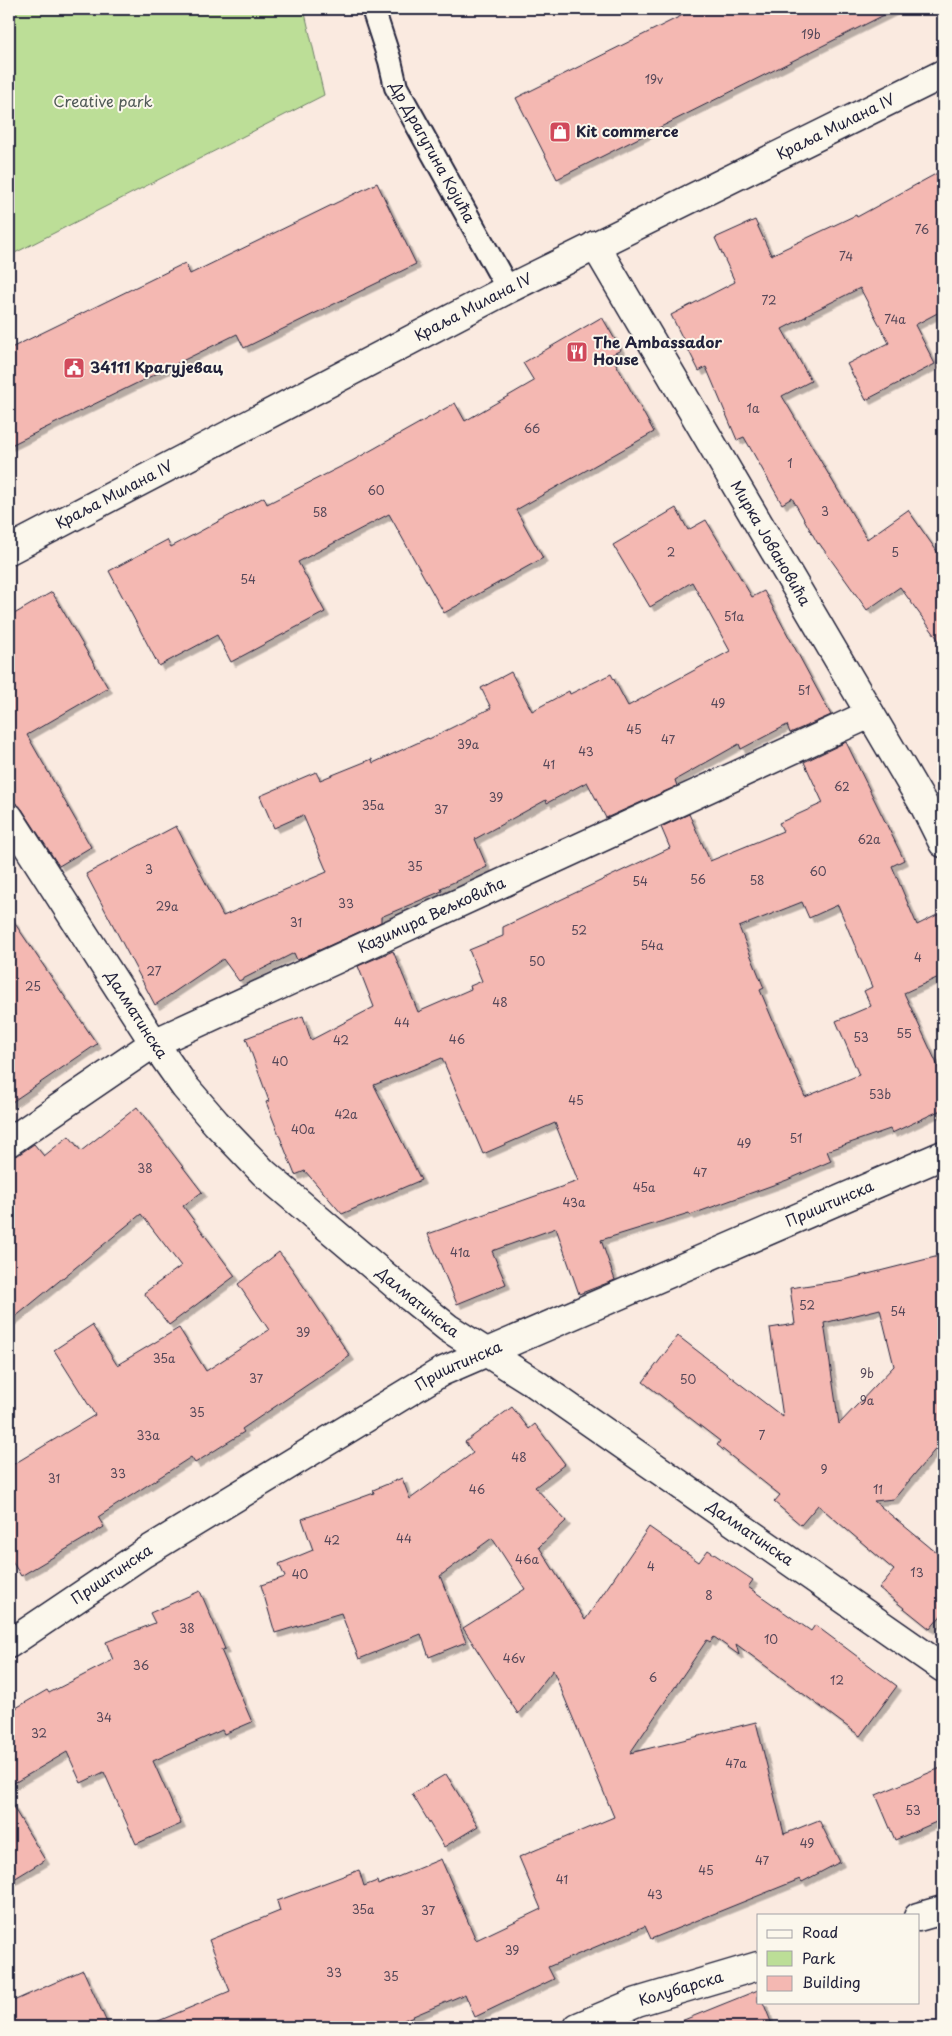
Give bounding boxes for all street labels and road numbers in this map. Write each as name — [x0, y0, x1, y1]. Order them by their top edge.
street label: Др Драгутина Којића — [385, 76, 482, 227]
street label: Краља Милана IV — [772, 86, 899, 165]
street label: Краља Милана IV — [410, 266, 536, 346]
street label: Краља Милана IV — [51, 453, 177, 534]
street label: Мирка Јовановића — [726, 476, 818, 610]
street label: Казимира Вељковића — [353, 870, 509, 958]
street label: Далматинска — [100, 964, 175, 1063]
street label: Приштинска — [781, 1173, 877, 1232]
street label: Далматинска — [371, 1260, 465, 1343]
street label: Приштинска — [410, 1334, 506, 1395]
street label: Далматинска — [702, 1493, 799, 1571]
street label: Приштинска — [66, 1537, 157, 1609]
street label: Колубарска — [636, 1964, 726, 2011]

